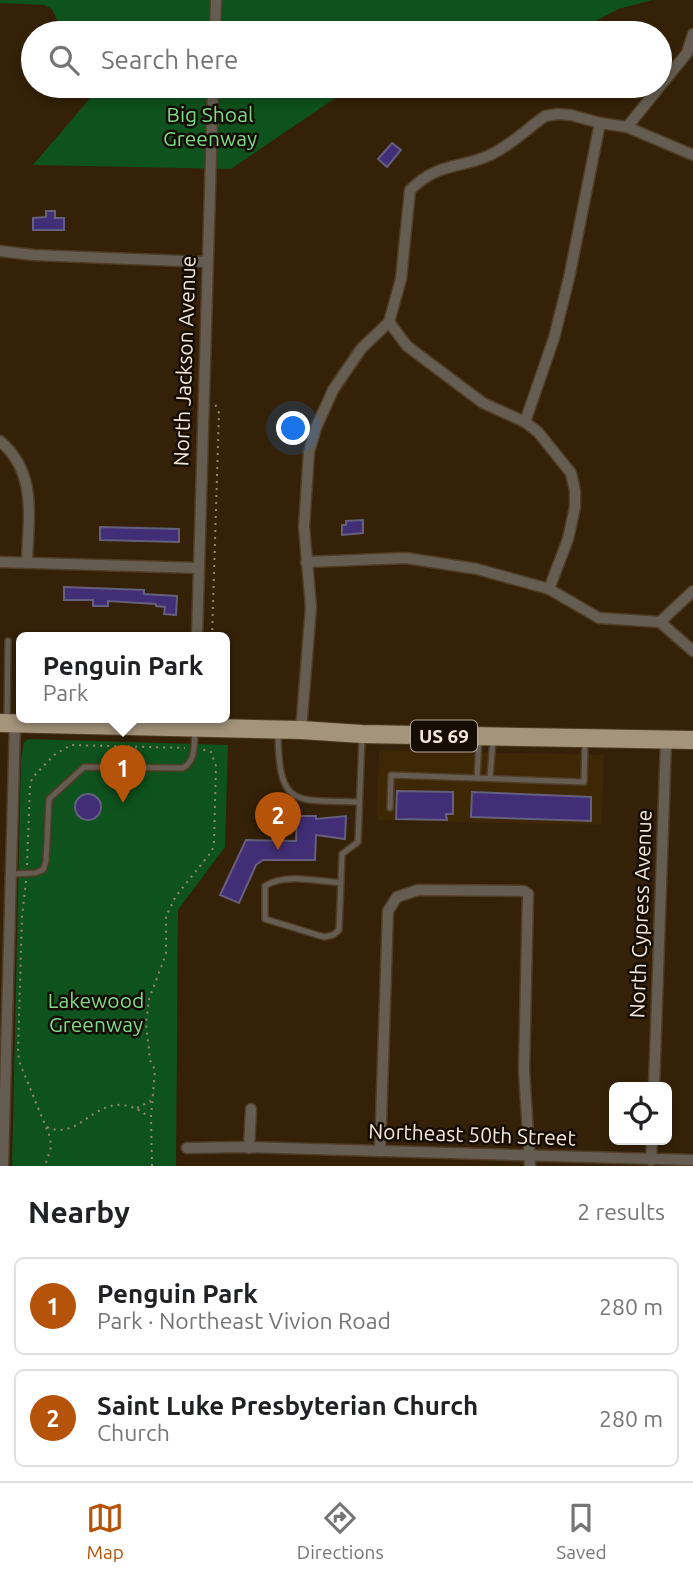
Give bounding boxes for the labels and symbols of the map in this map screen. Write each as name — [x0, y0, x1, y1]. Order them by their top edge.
park label: Big Shoal Greenway — [163, 102, 257, 150]
street label: North Jackson Avenue — [168, 255, 200, 467]
your location — [276, 411, 310, 445]
road number: US 69 — [411, 720, 477, 751]
pin: 1 — [100, 745, 146, 803]
pin: 2 — [255, 792, 301, 850]
street label: North Cypress Avenue — [624, 809, 656, 1019]
park label: Lakewood Greenway — [48, 988, 144, 1036]
street label: Northeast 50th Street — [368, 1118, 576, 1150]

